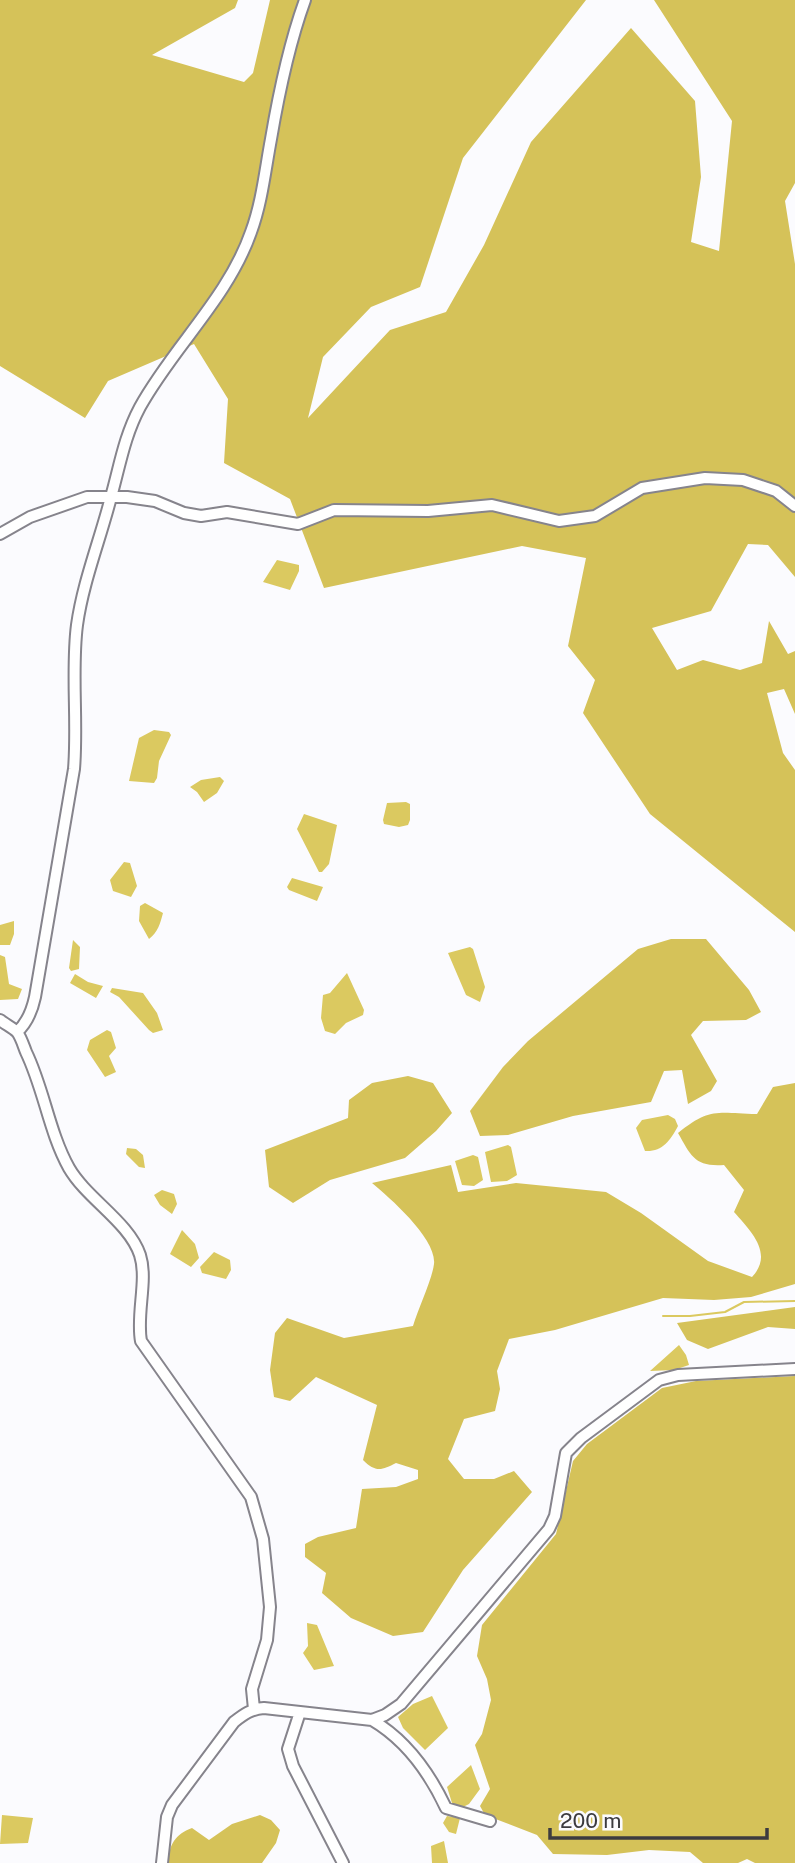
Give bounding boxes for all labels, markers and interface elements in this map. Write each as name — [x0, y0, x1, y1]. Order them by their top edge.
scale bar — [550, 1797, 767, 1841]
text: 200 m — [560, 1808, 621, 1833]

